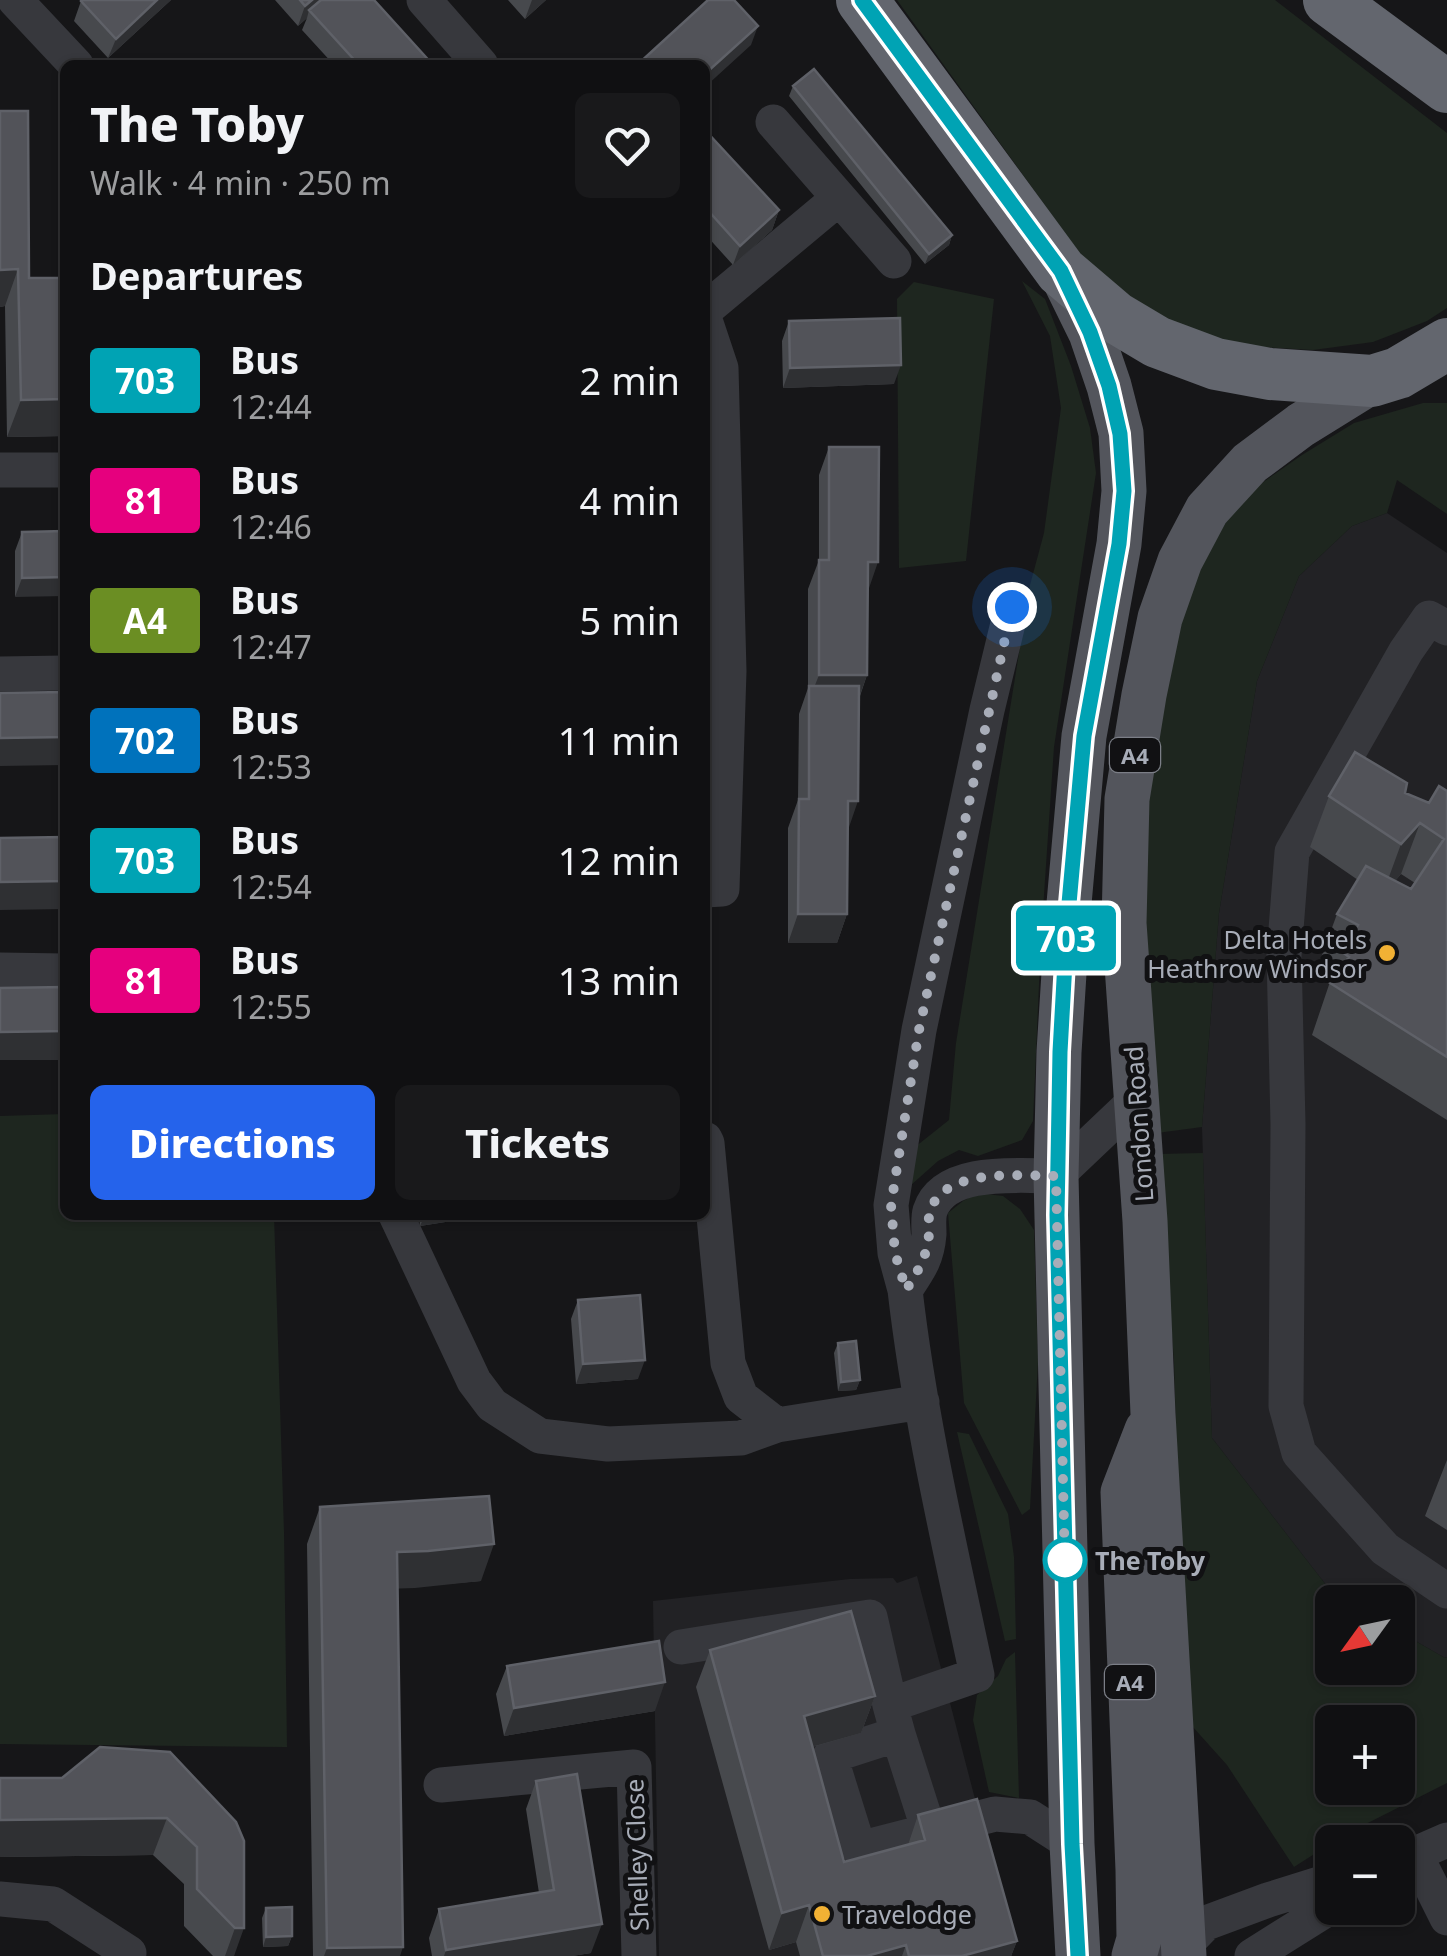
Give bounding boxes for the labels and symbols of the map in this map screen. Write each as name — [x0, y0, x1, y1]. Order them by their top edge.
your location — [987, 582, 1037, 632]
road number: A4 — [1110, 738, 1160, 772]
line badge: 703 — [1008, 906, 1124, 970]
place label: Delta Hotels Heathrow Windsor — [1147, 922, 1367, 985]
marker: Delta Hotels Heathrow Windsor — [1376, 942, 1398, 964]
street label: London Road — [1116, 1045, 1160, 1203]
marker: The Toby — [1044, 1539, 1086, 1581]
place label: The Toby — [1095, 1543, 1206, 1577]
north arrow — [1315, 1585, 1415, 1685]
road number: A4 — [1105, 1665, 1155, 1699]
street label: Shelley Close — [616, 1778, 656, 1932]
place label: Travelodge — [842, 1897, 972, 1931]
marker: Travelodge — [811, 1903, 833, 1925]

